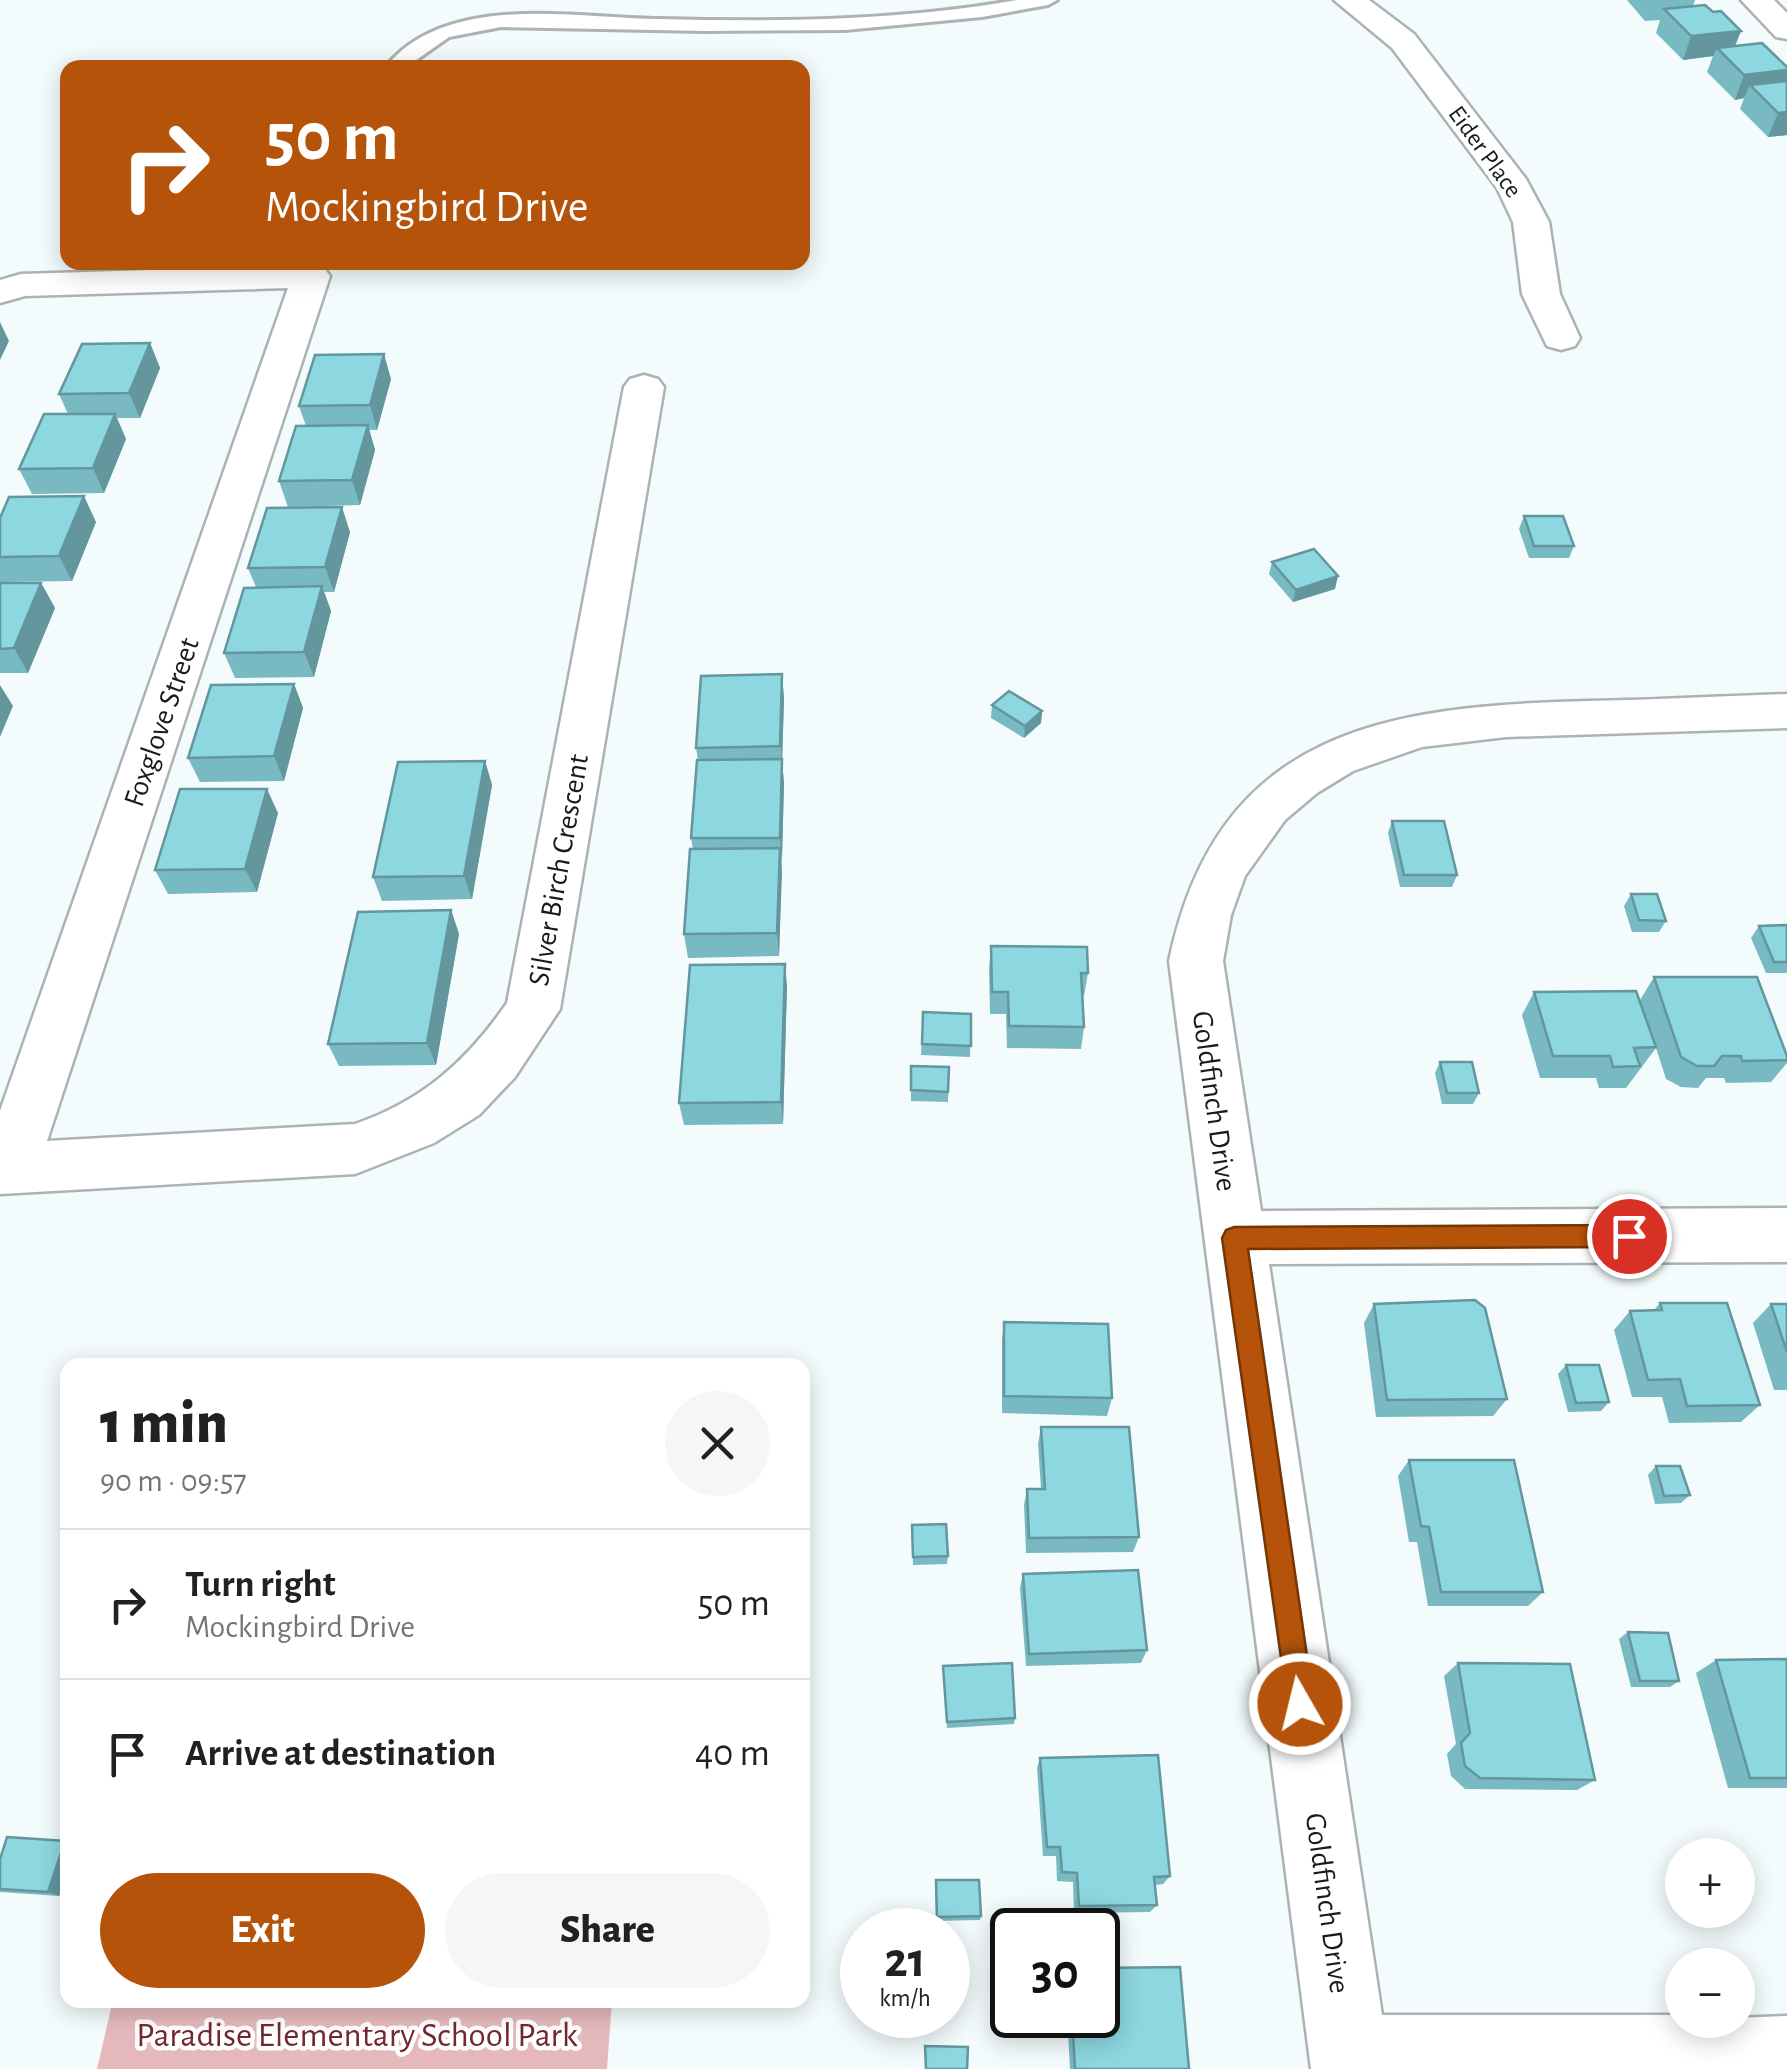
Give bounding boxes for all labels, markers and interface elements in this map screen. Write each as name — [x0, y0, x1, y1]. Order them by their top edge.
icon: right — [100, 100, 230, 230]
street label: Eider Place — [1443, 101, 1526, 202]
text: 50 m — [265, 103, 399, 173]
text: Mockingbird Drive — [265, 185, 588, 230]
street label: Foxglove Street — [119, 634, 205, 811]
street label: Silver Birch Crescent — [524, 752, 594, 988]
street label: Goldfinch Drive — [1187, 1009, 1242, 1193]
pin — [1587, 1194, 1672, 1279]
icon: arrive — [1602, 1209, 1657, 1264]
button: close — [665, 1391, 770, 1496]
text: 1 min — [100, 1394, 228, 1454]
text: 90 m · 09:57 — [100, 1465, 247, 1497]
text: Turn right — [185, 1566, 335, 1604]
icon: right — [100, 1577, 155, 1632]
text: 50 m — [697, 1585, 770, 1623]
text: Mockingbird Drive — [185, 1611, 415, 1643]
position arrow — [1248, 1652, 1352, 1756]
icon: arrive — [100, 1727, 155, 1782]
text: Arrive at destination — [185, 1735, 496, 1773]
text: 40 m — [695, 1735, 770, 1773]
street label: Goldfinch Drive — [1300, 1811, 1355, 1995]
map controls — [1665, 1838, 1755, 2038]
button: + — [1665, 1838, 1755, 1928]
button: Exit — [100, 1873, 425, 1988]
button: Share — [445, 1873, 770, 1988]
speed limit sign: 30 — [990, 1908, 1120, 2038]
text: 21 — [884, 1936, 926, 1986]
button: − — [1665, 1948, 1755, 2038]
text: km/h — [879, 1986, 931, 2011]
park label: Paradise Elementary School Park — [136, 2018, 578, 2053]

